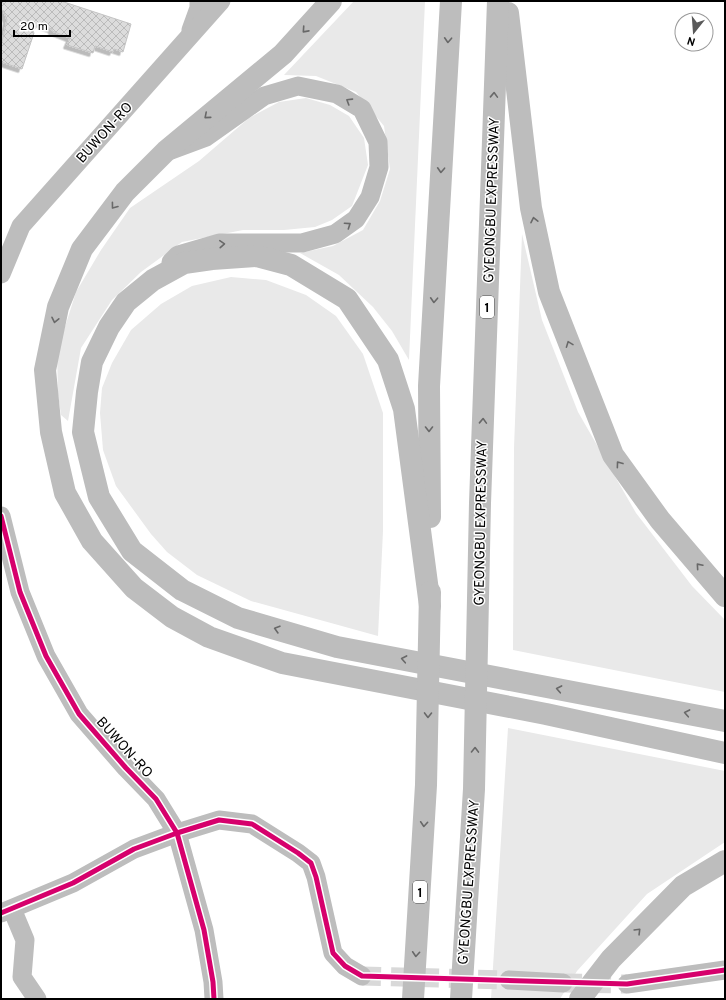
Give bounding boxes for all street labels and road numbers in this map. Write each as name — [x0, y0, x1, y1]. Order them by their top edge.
street label: BUWON-RO — [73, 99, 137, 167]
street label: GYEONGBU EXPRESSWAY — [481, 117, 504, 283]
road number: 1 — [480, 296, 494, 318]
street label: GYEONGBU EXPRESSWAY — [472, 440, 491, 606]
street label: BUWON-RO — [92, 714, 156, 782]
street label: GYEONGBU EXPRESSWAY — [455, 799, 484, 965]
road number: 1 — [413, 881, 427, 903]

